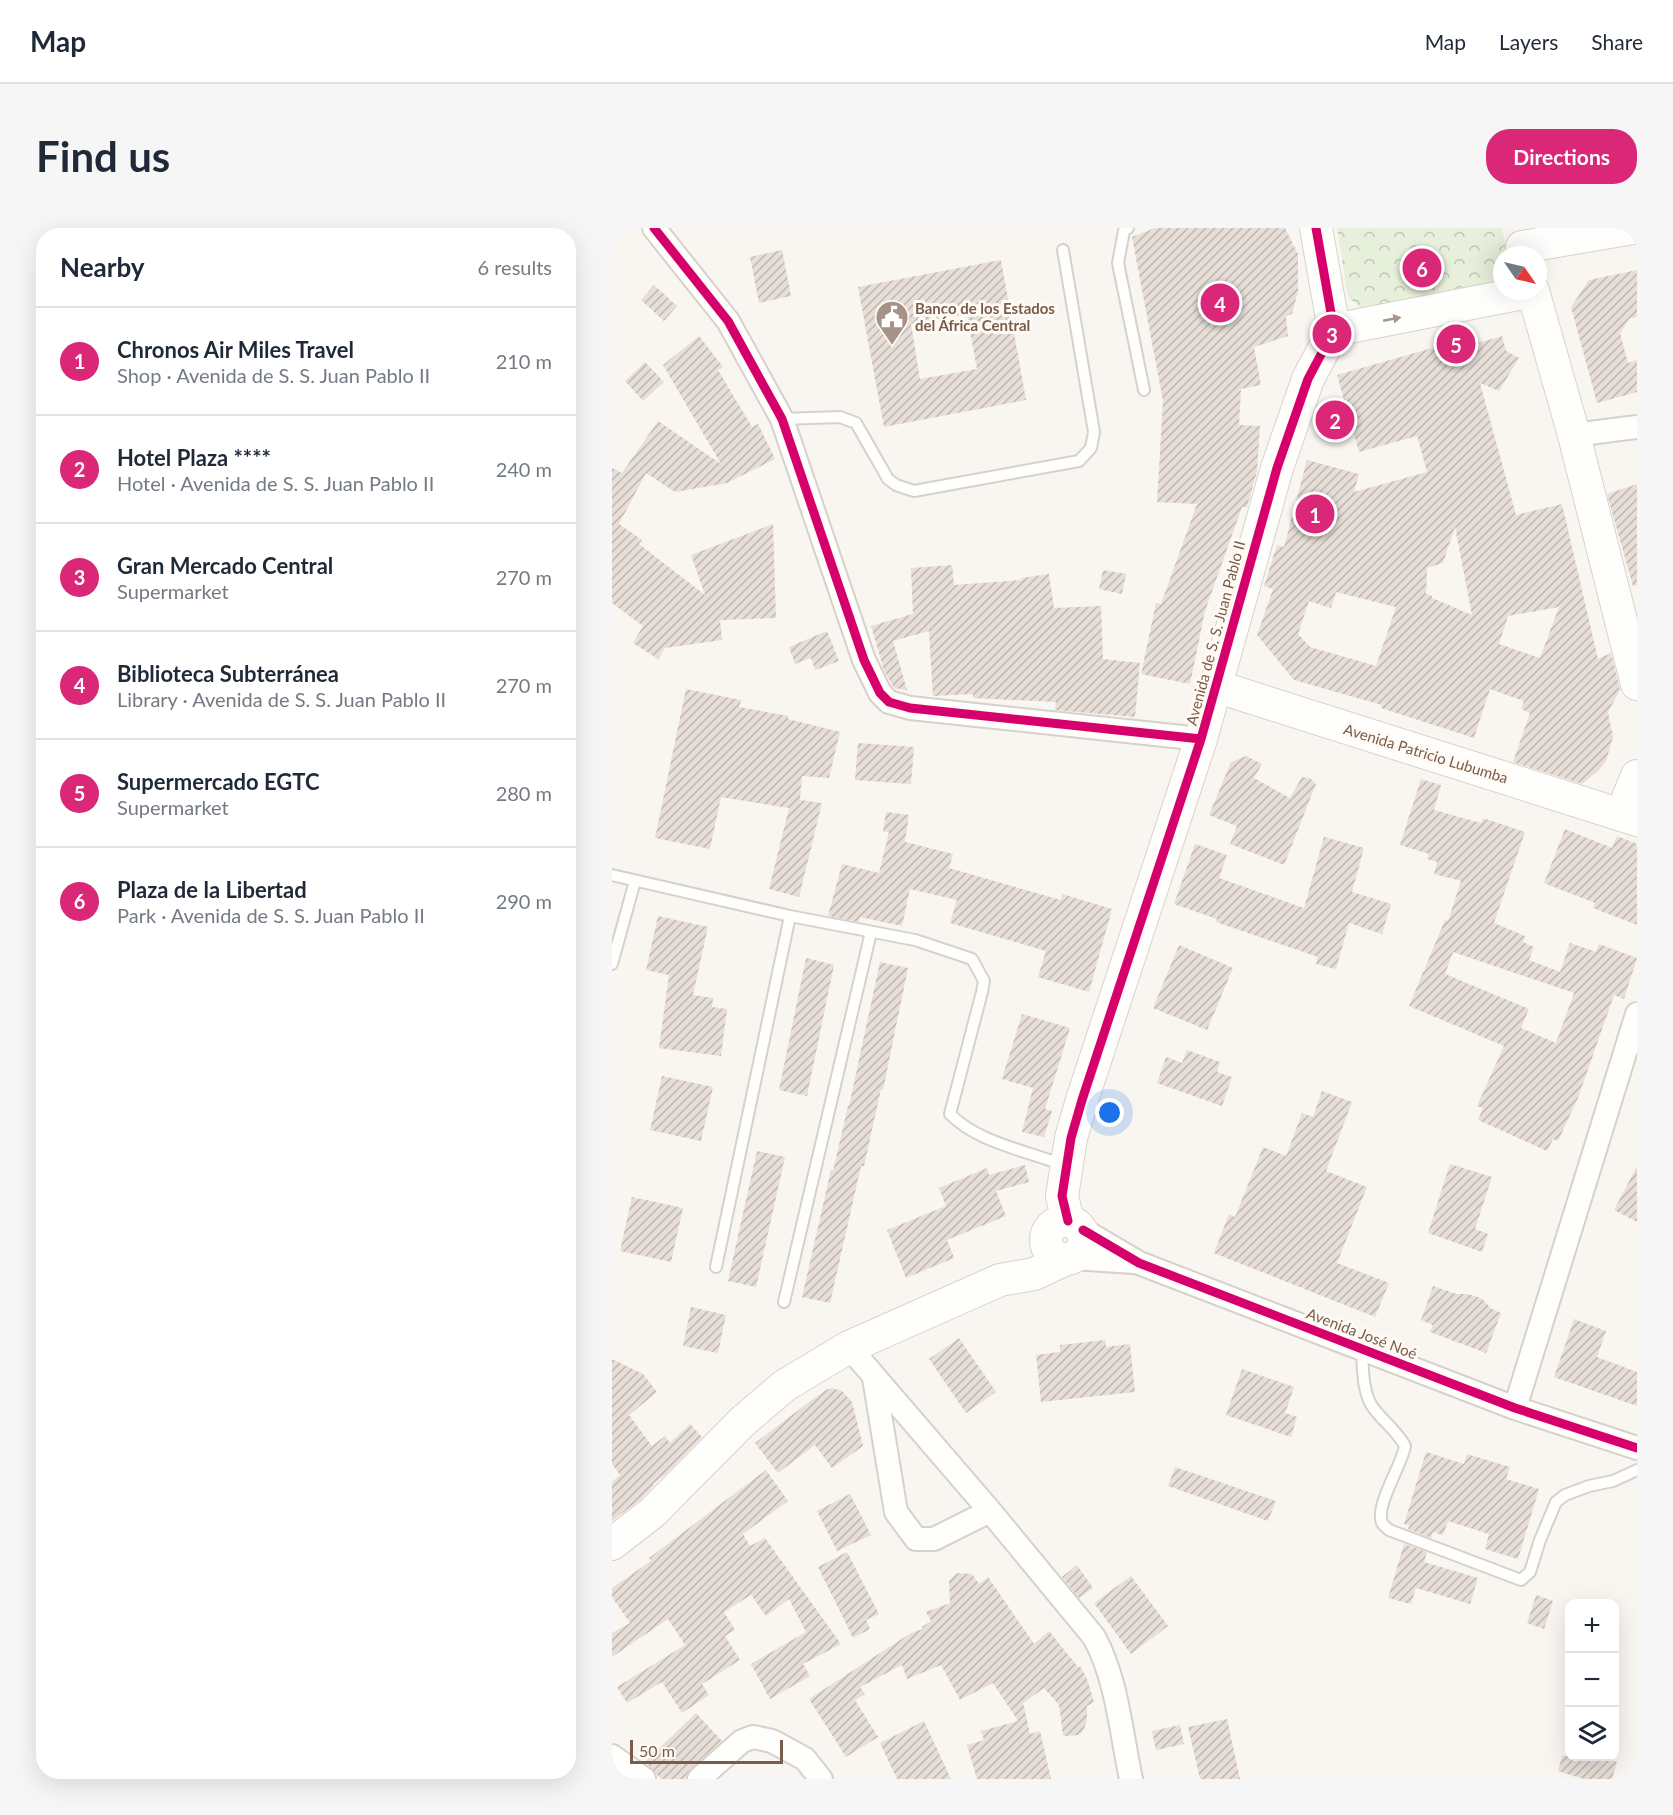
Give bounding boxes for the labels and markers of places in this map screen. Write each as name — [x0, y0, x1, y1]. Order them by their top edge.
pin: 6 — [1402, 246, 1442, 291]
pin: 4 — [1200, 280, 1240, 326]
public building icon: Banco de los Estados del África Central — [874, 299, 910, 346]
place label: Banco de los Estados del África Central — [915, 299, 1055, 334]
pin: 3 — [1312, 312, 1352, 356]
pin: 5 — [1436, 322, 1476, 366]
pin: 2 — [1316, 398, 1354, 442]
pin: 1 — [1296, 492, 1334, 536]

